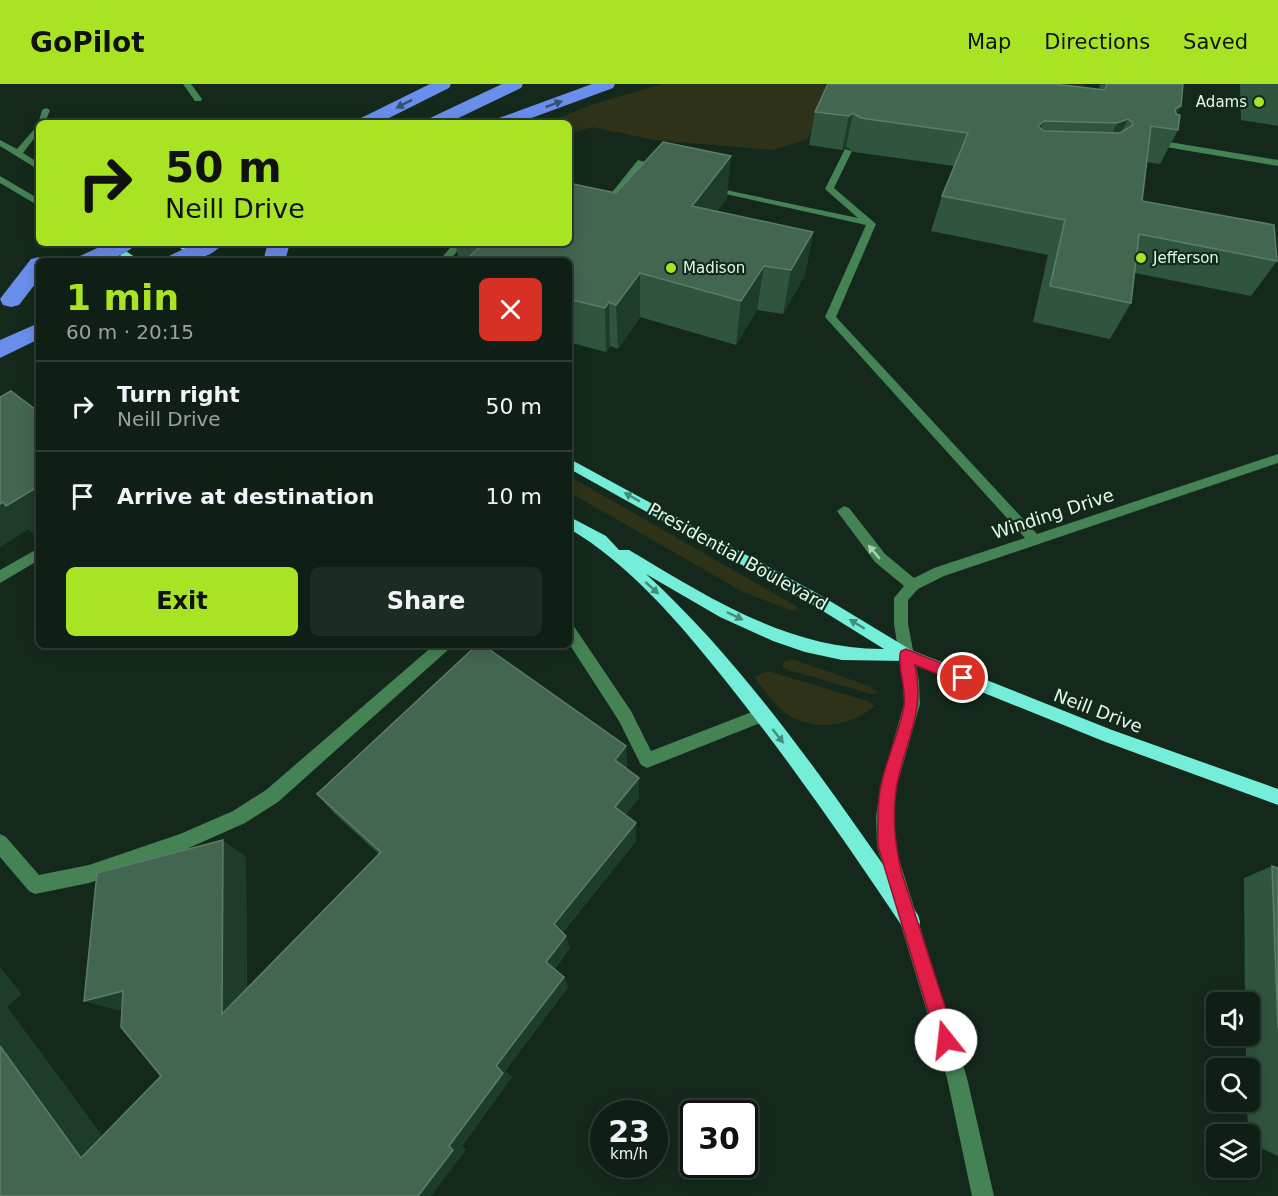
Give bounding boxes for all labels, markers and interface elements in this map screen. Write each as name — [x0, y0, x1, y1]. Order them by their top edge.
text: GoPilot — [30, 26, 145, 59]
text: Map — [967, 30, 1011, 54]
text: Directions — [1044, 30, 1150, 54]
text: Saved — [1183, 30, 1248, 54]
place label: Adams — [1196, 93, 1247, 111]
marker: Adams — [1252, 95, 1266, 109]
one-way arrow — [395, 98, 413, 108]
one-way arrow — [546, 98, 564, 108]
text: 50 m — [165, 143, 282, 192]
icon: right — [66, 144, 144, 222]
text: Neill Drive — [165, 193, 305, 224]
place label: Jefferson — [1152, 249, 1219, 267]
marker: Jefferson — [1134, 251, 1148, 265]
place label: Madison — [683, 259, 745, 277]
marker: Madison — [664, 261, 678, 275]
text: 1 min — [66, 277, 179, 318]
button: close — [479, 278, 542, 341]
text: 60 m · 20:15 — [66, 320, 194, 344]
text: Turn right — [117, 382, 240, 407]
icon: right — [66, 390, 99, 423]
text: 50 m — [486, 394, 542, 419]
text: Neill Drive — [117, 407, 221, 431]
icon: arrive — [66, 480, 99, 513]
text: Arrive at destination — [117, 484, 374, 509]
text: 10 m — [486, 484, 542, 509]
street label: Winding Drive — [989, 484, 1116, 543]
one-way arrow — [623, 492, 640, 502]
street label: Presidential Boulevard — [645, 498, 832, 615]
one-way arrow — [868, 544, 881, 560]
button: Exit — [66, 567, 298, 636]
button: Share — [310, 567, 542, 636]
one-way arrow — [644, 581, 659, 594]
one-way arrow — [726, 611, 743, 621]
one-way arrow — [848, 619, 865, 629]
pin — [937, 652, 988, 703]
icon: arrive — [946, 661, 979, 694]
street label: Neill Drive — [1051, 684, 1145, 737]
one-way arrow — [772, 729, 784, 744]
map controls — [1206, 992, 1260, 1178]
button: sound — [1206, 992, 1260, 1046]
position arrow — [914, 1008, 978, 1072]
button: search — [1206, 1058, 1260, 1112]
speed limit sign: 30 — [680, 1100, 758, 1178]
text: 23 — [608, 1114, 650, 1149]
button: layers — [1206, 1124, 1260, 1178]
text: km/h — [610, 1145, 648, 1163]

